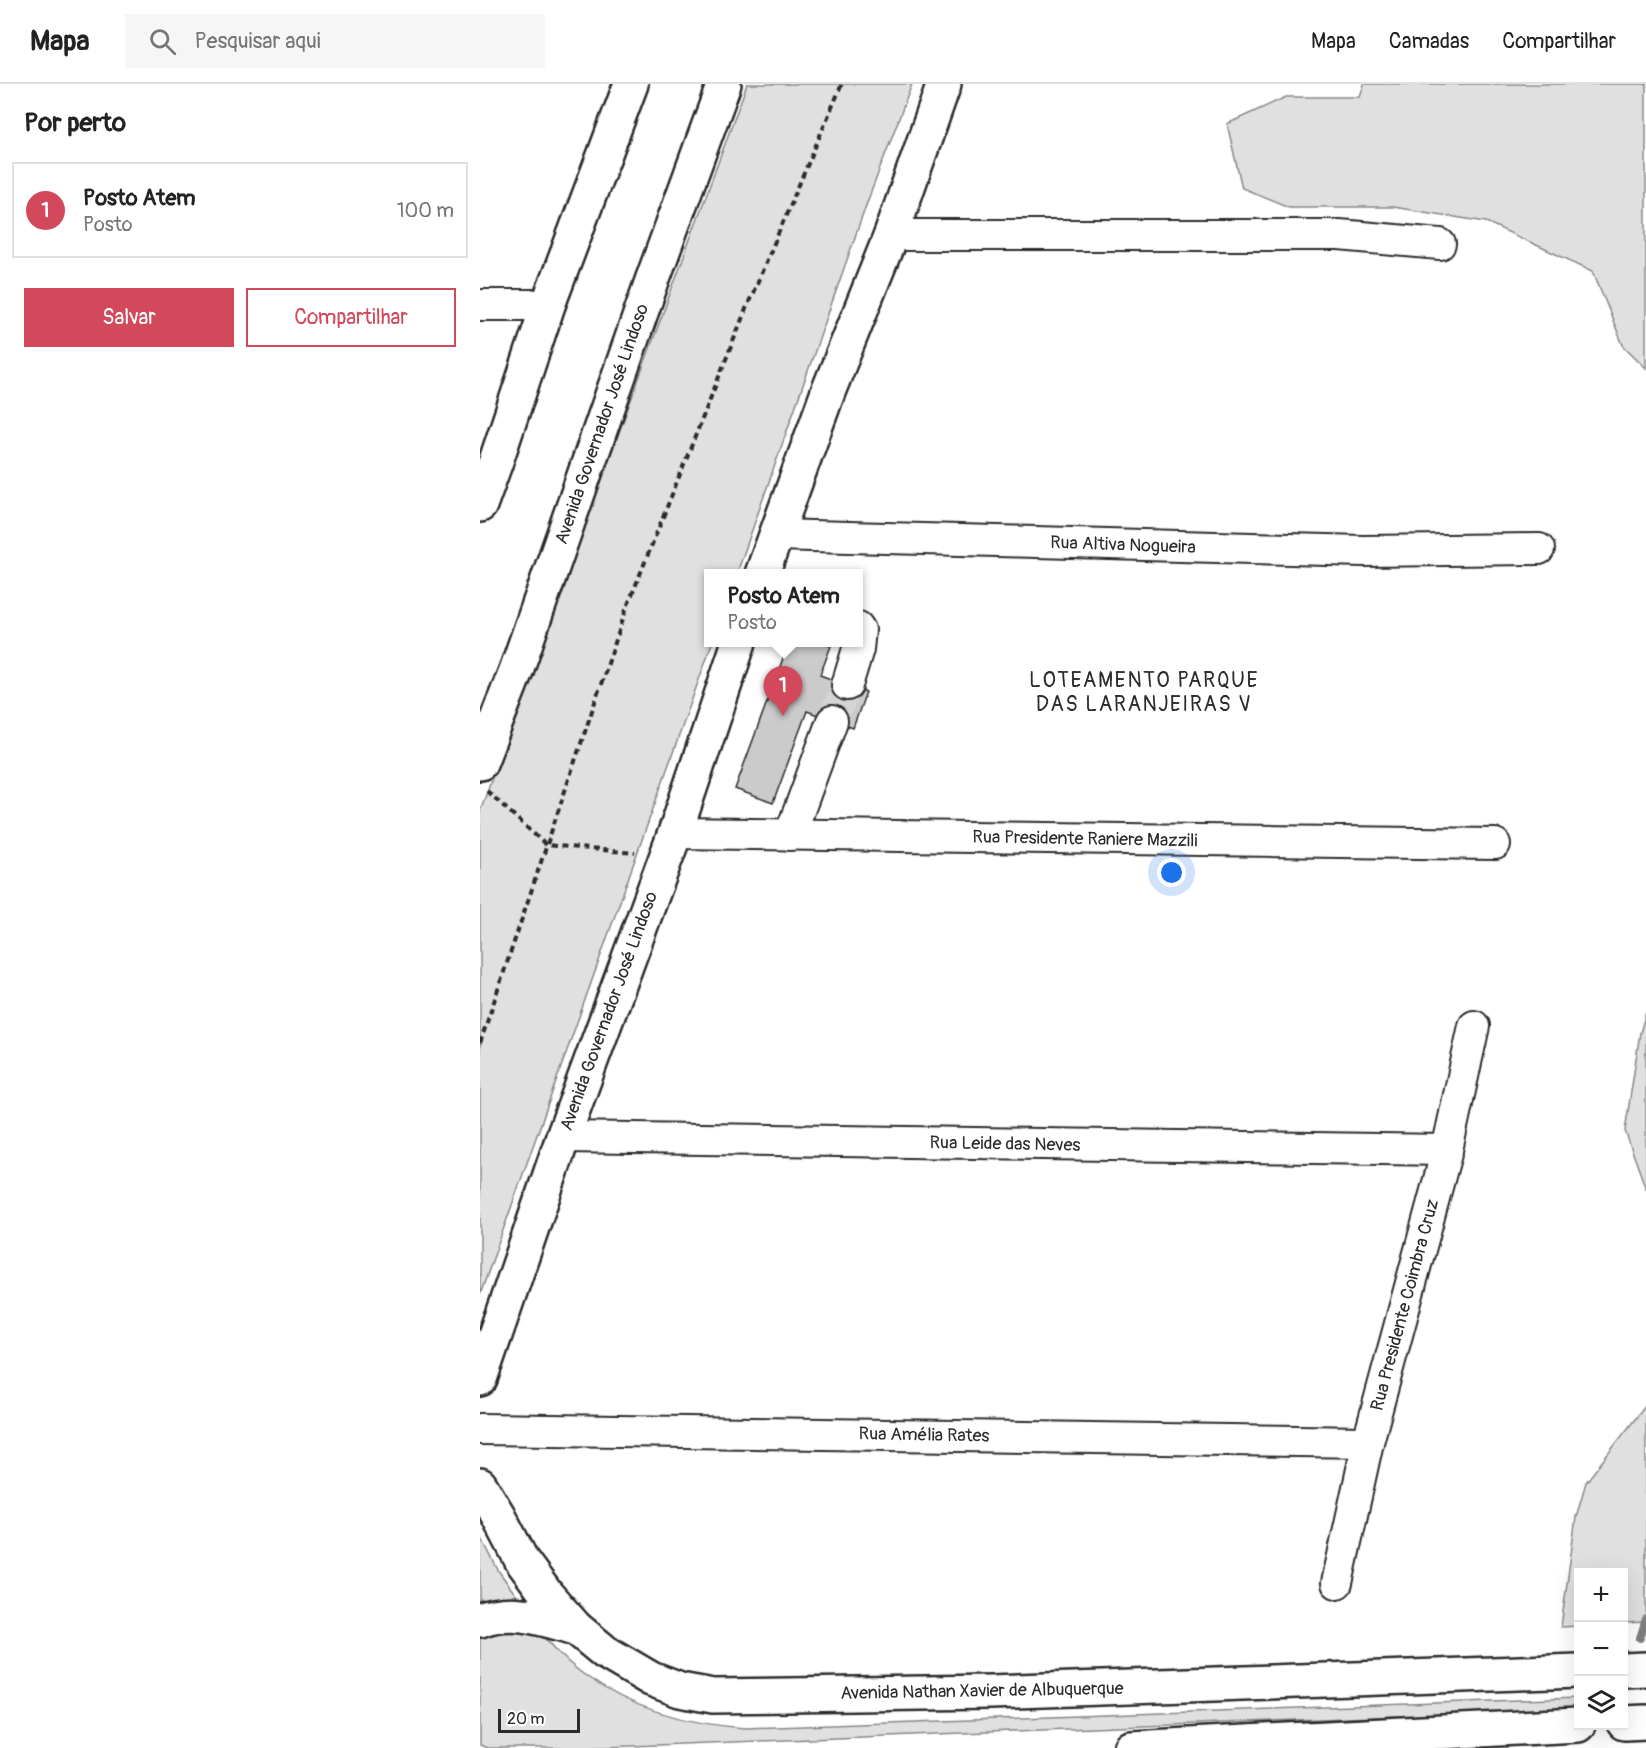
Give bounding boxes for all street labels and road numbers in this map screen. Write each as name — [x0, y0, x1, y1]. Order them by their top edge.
street label: Avenida Governador José Lindoso — [550, 300, 654, 547]
street label: Rua Altiva Nogueira — [1050, 531, 1196, 559]
street label: Rua Presidente Raniere Mazzili — [972, 826, 1198, 852]
street label: Avenida Governador José Lindoso — [555, 888, 663, 1134]
street label: Rua Leide das Neves — [929, 1131, 1081, 1157]
street label: Rua Presidente Coimbra Cruz — [1366, 1197, 1444, 1413]
street label: Rua Amélia Rates — [858, 1422, 990, 1448]
street label: Avenida Nathan Xavier de Albuquerque — [840, 1677, 1124, 1705]

